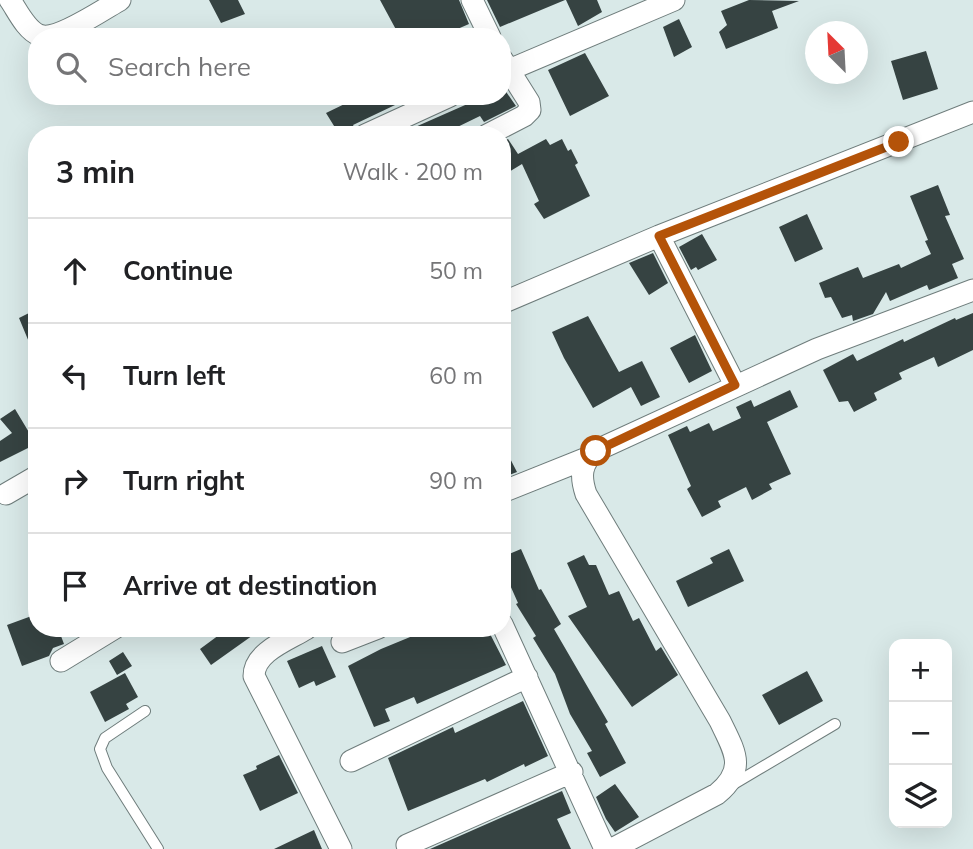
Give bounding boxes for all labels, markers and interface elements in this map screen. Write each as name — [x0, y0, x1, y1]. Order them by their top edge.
north arrow — [805, 21, 868, 84]
search box — [28, 28, 511, 105]
icon: search — [52, 48, 90, 86]
text: Search here — [108, 50, 251, 83]
route end — [883, 126, 914, 157]
text: 3 min — [56, 153, 135, 191]
text: Walk · 200 m — [343, 157, 483, 186]
icon: ahead — [56, 252, 94, 290]
text: Continue — [123, 254, 233, 287]
text: 50 m — [429, 256, 483, 285]
icon: left — [56, 357, 94, 395]
text: Turn left — [123, 359, 225, 392]
text: 60 m — [429, 361, 483, 390]
route start — [580, 435, 611, 466]
icon: right — [56, 462, 94, 500]
text: Turn right — [123, 464, 244, 497]
text: 90 m — [429, 466, 483, 495]
icon: arrive — [56, 567, 94, 605]
text: Arrive at destination — [123, 569, 378, 602]
map controls — [889, 639, 952, 828]
button: + — [889, 639, 952, 702]
button: − — [889, 702, 952, 765]
button: layers — [889, 765, 952, 828]

